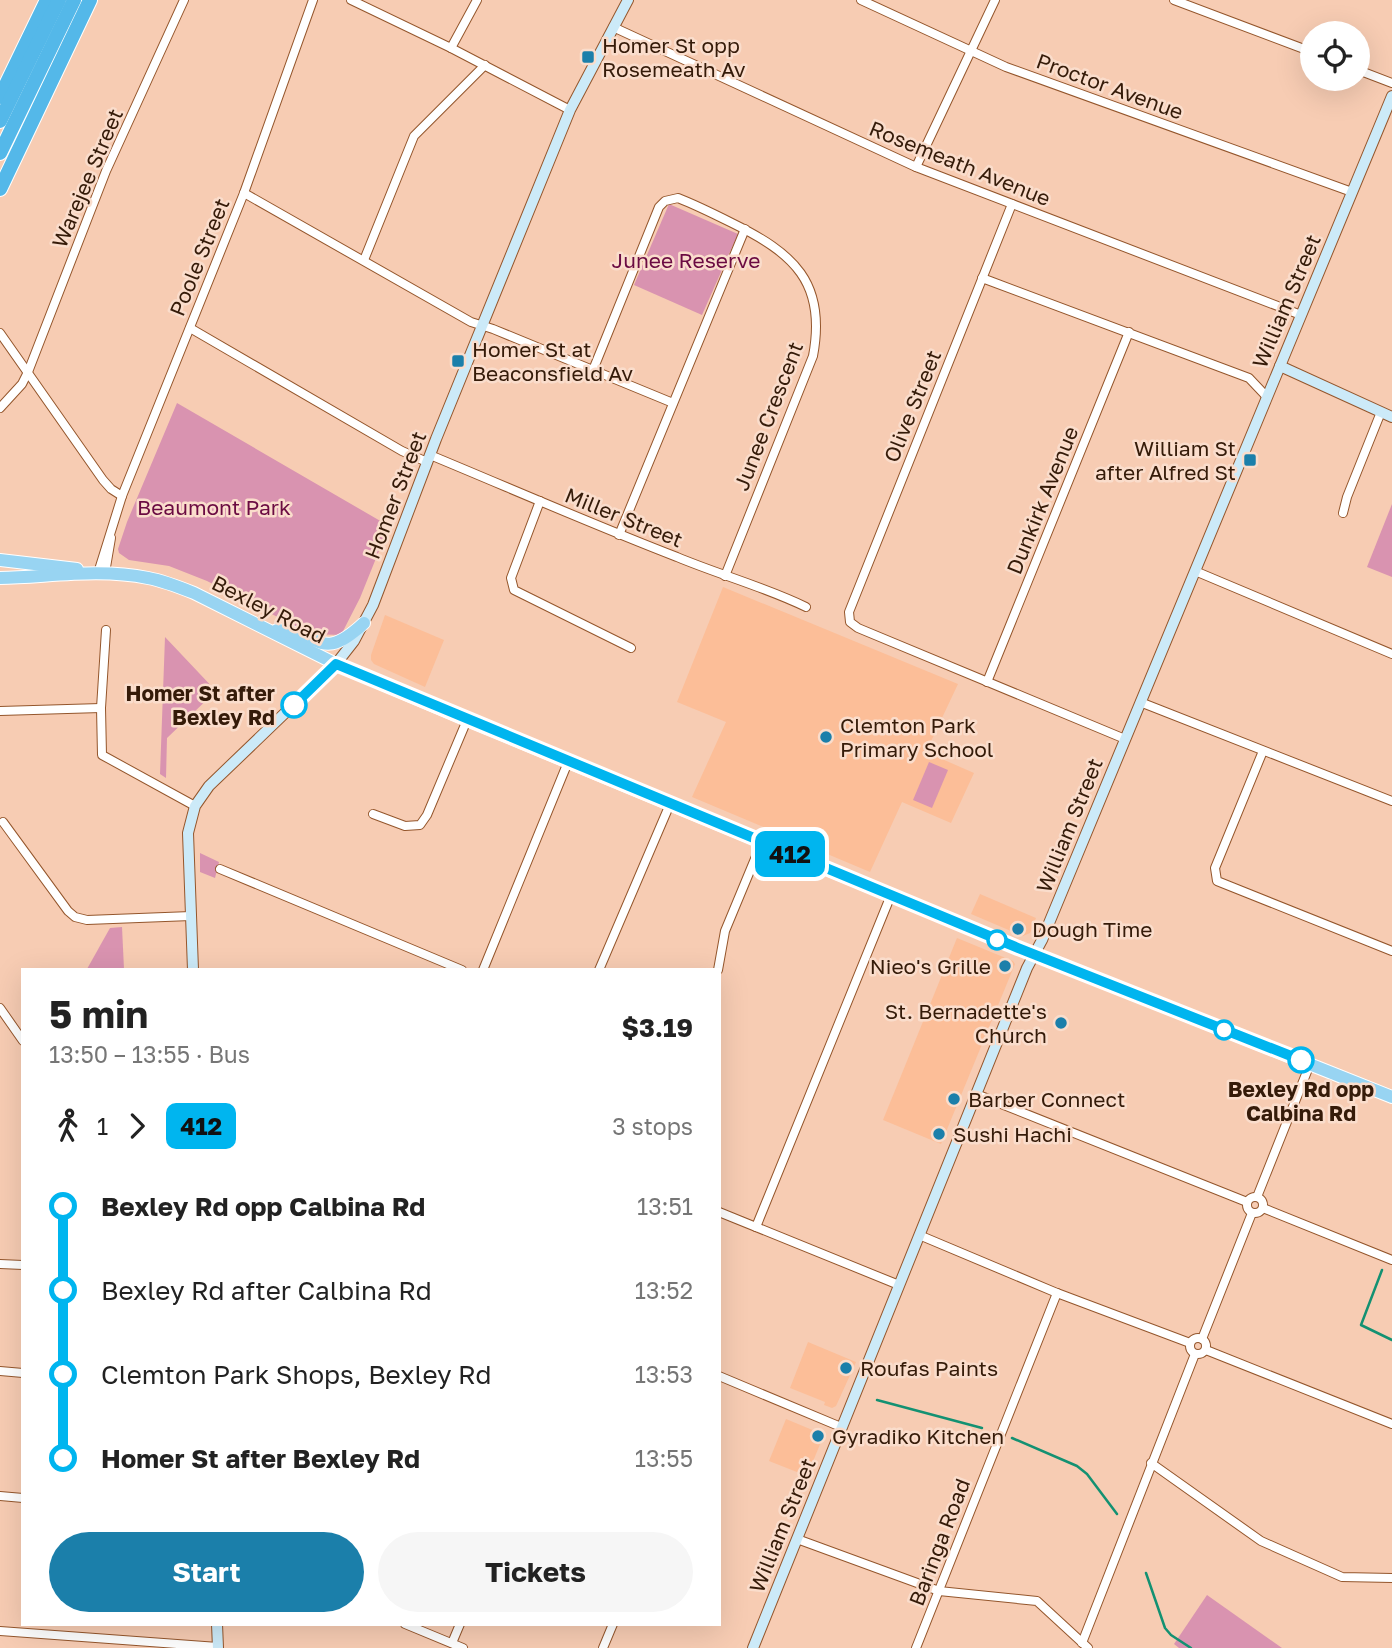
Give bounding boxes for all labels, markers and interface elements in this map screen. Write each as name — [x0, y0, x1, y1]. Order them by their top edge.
map controls — [1300, 21, 1370, 91]
button: locate — [1300, 21, 1370, 91]
place label: Homer St opp Rosemeath Av — [602, 32, 746, 82]
street label: Proctor Avenue — [1033, 47, 1187, 125]
marker: Homer St opp Rosemeath Av — [580, 49, 596, 65]
street label: Warejee Street — [46, 104, 128, 252]
street label: Rosemeath Avenue — [866, 115, 1054, 211]
street label: Poole Street — [164, 194, 234, 320]
street label: William Street — [1246, 230, 1326, 372]
park label: Junee Reserve — [612, 247, 760, 273]
place label: Homer St at Beaconsfield Av — [472, 336, 633, 386]
street label: Junee Crescent — [728, 338, 808, 494]
street label: Olive Street — [878, 346, 946, 466]
marker: Homer St at Beaconsfield Av — [450, 353, 466, 369]
street label: Dunkirk Avenue — [1000, 422, 1084, 578]
street label: Homer Street — [359, 427, 431, 563]
place label: William St after Alfred St — [1095, 435, 1236, 485]
marker: William St after Alfred St — [1242, 452, 1258, 468]
street label: Miller Street — [561, 482, 687, 552]
park label: Beaumont Park — [137, 494, 291, 520]
street label: Bexley Road — [208, 569, 330, 649]
place label: Homer St after Bexley Rd — [125, 680, 275, 730]
marker: Homer St after Bexley Rd — [281, 692, 307, 718]
place label: Clemton Park Primary School — [840, 712, 994, 762]
marker: Clemton Park Primary School — [818, 729, 834, 745]
street label: William Street — [1030, 754, 1108, 896]
line badge: 412 — [750, 831, 830, 877]
text: 412 — [769, 839, 811, 868]
place label: Dough Time — [1032, 916, 1153, 942]
marker: Dough Time — [1010, 921, 1026, 937]
unlabelled marker — [987, 930, 1007, 950]
place label: Nieo's Grille — [870, 953, 991, 979]
marker: Nieo's Grille — [997, 958, 1013, 974]
text: 5 min — [49, 991, 148, 1036]
place label: St. Bernadette's Church — [885, 998, 1047, 1048]
text: $3.19 — [621, 1012, 693, 1043]
marker: St. Bernadette's Church — [1053, 1015, 1069, 1031]
unlabelled marker — [1214, 1020, 1234, 1040]
text: 13:50 – 13:55 · Bus — [49, 1040, 250, 1068]
marker: Bexley Rd opp Calbina Rd — [1288, 1047, 1314, 1073]
place label: Bexley Rd opp Calbina Rd — [1228, 1076, 1374, 1126]
place label: Barber Connect — [968, 1086, 1125, 1112]
marker: Barber Connect — [946, 1091, 962, 1107]
icon: walk — [49, 1107, 87, 1145]
icon: forward — [118, 1107, 156, 1145]
text: 412 — [180, 1111, 222, 1140]
text: 1 — [97, 1112, 108, 1140]
text: 3 stops — [612, 1112, 693, 1140]
place label: Sushi Hachi — [953, 1121, 1072, 1147]
marker: Sushi Hachi — [931, 1126, 947, 1142]
text: Bexley Rd opp Calbina Rd — [101, 1191, 425, 1222]
text: 13:51 — [637, 1192, 693, 1220]
text: Bexley Rd after Calbina Rd — [101, 1275, 432, 1306]
text: 13:52 — [635, 1276, 693, 1304]
place label: Roufas Paints — [860, 1355, 998, 1381]
text: Clemton Park Shops, Bexley Rd — [101, 1359, 492, 1390]
text: 13:53 — [635, 1360, 693, 1388]
marker: Roufas Paints — [838, 1360, 854, 1376]
place label: Gyradiko Kitchen — [832, 1423, 1004, 1449]
marker: Gyradiko Kitchen — [810, 1428, 826, 1444]
text: Homer St after Bexley Rd — [101, 1443, 420, 1474]
text: 13:55 — [635, 1444, 693, 1472]
street label: William Street — [743, 1454, 821, 1596]
street label: Baringa Road — [903, 1475, 975, 1609]
button: Start — [49, 1532, 364, 1612]
button: Tickets — [378, 1532, 693, 1612]

